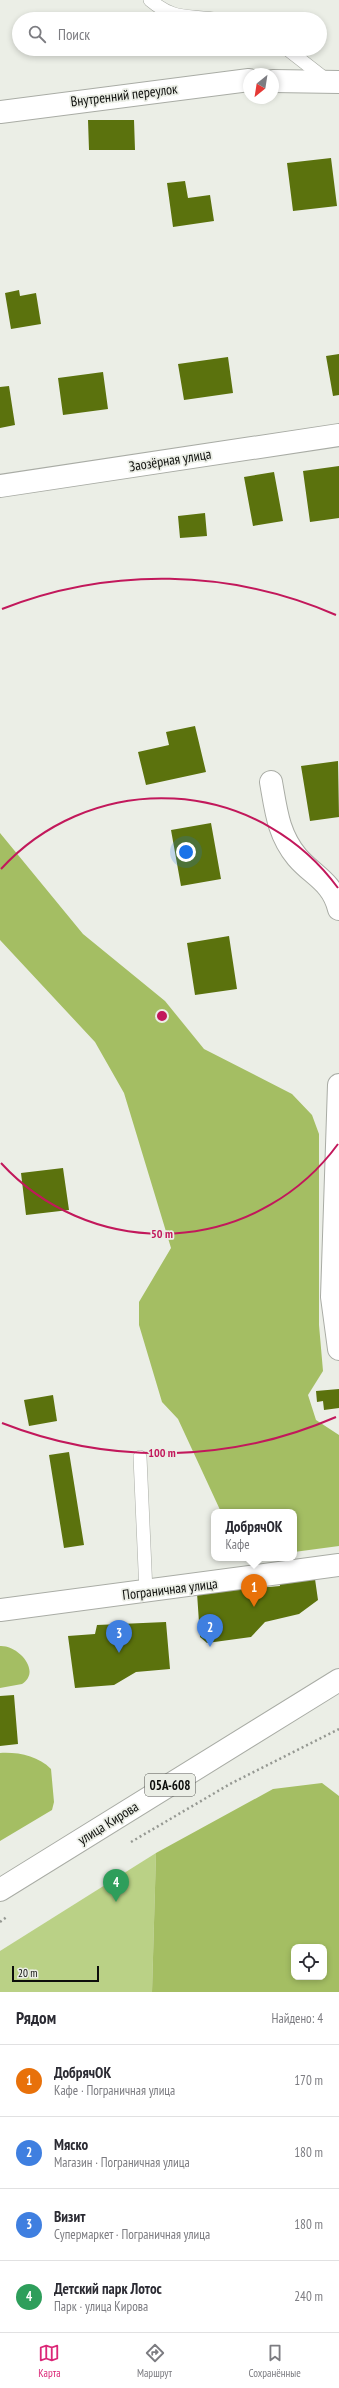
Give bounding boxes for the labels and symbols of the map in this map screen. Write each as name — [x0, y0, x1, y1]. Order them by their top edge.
north arrow — [243, 68, 279, 104]
street label: Внутренний переулок — [70, 79, 179, 110]
street label: Заозёрная улица — [127, 445, 213, 475]
your location — [176, 842, 196, 862]
centre of rings — [155, 1009, 169, 1023]
text: 50 m — [151, 1226, 173, 1241]
text: 100 m — [148, 1445, 176, 1460]
street label: Пограничная улица — [121, 1574, 219, 1604]
pin: 1 — [241, 1574, 267, 1607]
pin: 2 — [197, 1614, 223, 1647]
pin: 3 — [106, 1620, 132, 1653]
road number: 05А-608 — [145, 1774, 195, 1796]
street label: улица Кирова — [74, 1797, 142, 1849]
pin: 4 — [103, 1869, 129, 1902]
scale bar — [12, 1964, 99, 1983]

